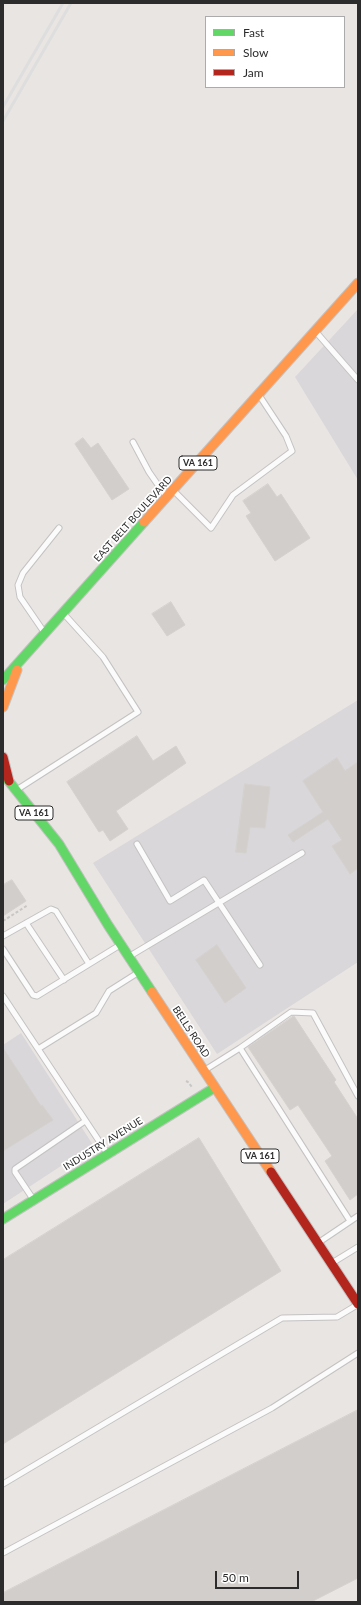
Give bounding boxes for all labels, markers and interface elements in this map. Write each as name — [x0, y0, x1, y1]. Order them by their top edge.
legend — [205, 16, 345, 88]
text: Fast — [243, 25, 264, 40]
text: Slow — [243, 45, 268, 60]
text: Jam — [243, 65, 264, 80]
road number: VA 161 — [179, 456, 217, 470]
street label: EAST BELT BOULEVARD — [91, 474, 175, 564]
road number: VA 161 — [15, 806, 53, 820]
street label: BELLS ROAD — [170, 1004, 212, 1060]
street label: INDUSTRY AVENUE — [61, 1115, 145, 1173]
road number: VA 161 — [241, 1149, 279, 1163]
scale bar — [217, 1563, 301, 1589]
text: 50 m — [222, 1570, 249, 1585]

